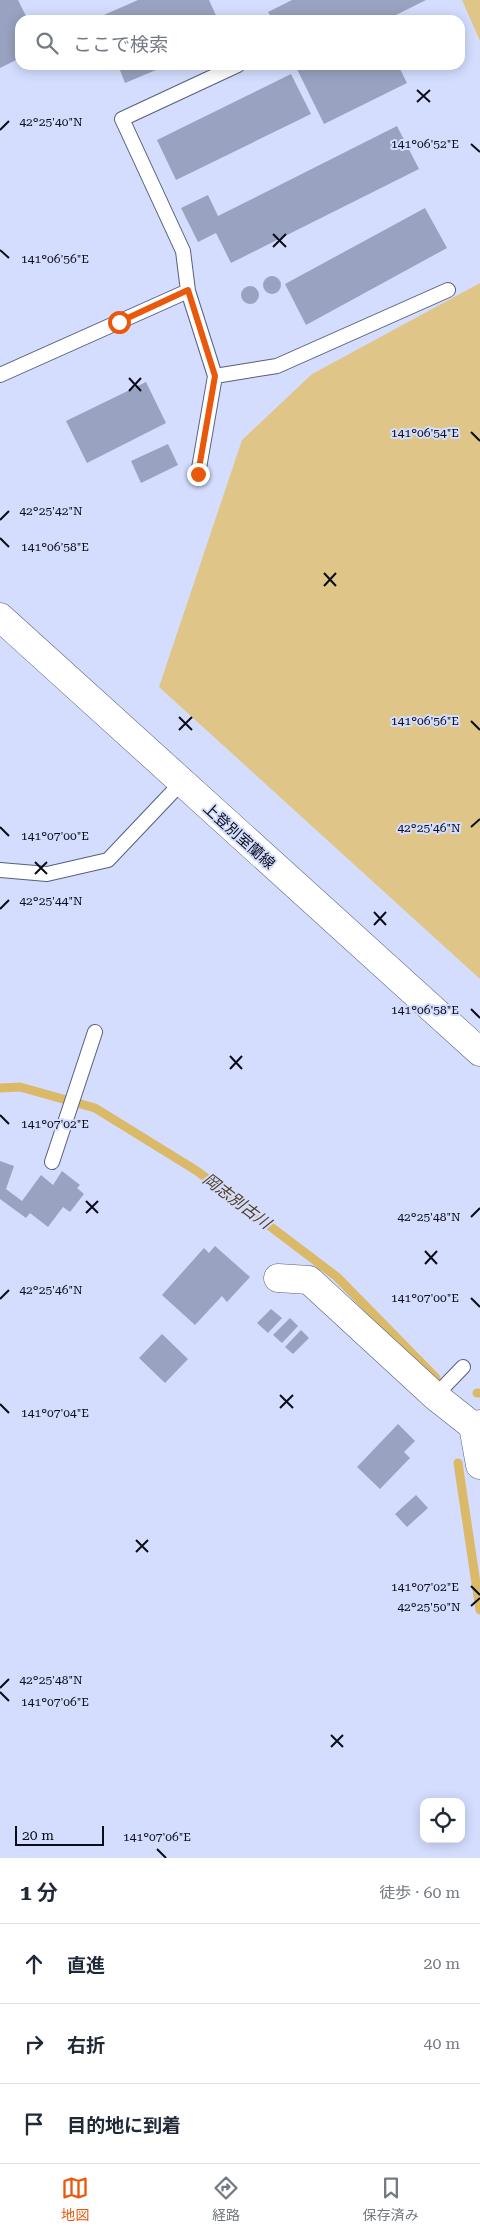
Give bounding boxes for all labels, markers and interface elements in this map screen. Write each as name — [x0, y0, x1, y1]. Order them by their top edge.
search box — [15, 15, 465, 70]
icon: search — [33, 29, 61, 57]
text: ここで検索 — [73, 33, 168, 56]
text: 42°25'40"N — [19, 115, 83, 129]
text: 141°06'52"E — [391, 137, 459, 151]
text: 141°06'56"E — [21, 252, 89, 266]
route start — [108, 311, 131, 334]
text: 141°06'54"E — [391, 426, 459, 440]
route end — [187, 463, 210, 486]
text: 42°25'42"N — [19, 504, 83, 518]
text: 141°06'58"E — [21, 540, 89, 554]
text: 141°06'56"E — [391, 714, 459, 728]
street label: 上登別室蘭線 — [200, 799, 278, 873]
text: 42°25'46"N — [397, 821, 461, 835]
text: 141°07'00"E — [21, 829, 89, 843]
text: 42°25'44"N — [19, 894, 83, 908]
text: 141°06'58"E — [391, 1003, 459, 1017]
text: 141°07'02"E — [21, 1117, 89, 1131]
water label: 岡志別古川 — [199, 1169, 276, 1234]
text: 42°25'48"N — [397, 1210, 461, 1224]
text: 42°25'46"N — [19, 1283, 83, 1297]
text: 141°07'00"E — [391, 1291, 459, 1305]
text: 141°07'04"E — [21, 1406, 89, 1420]
text: 141°07'02"E — [391, 1580, 459, 1594]
text: 42°25'50"N — [397, 1600, 461, 1614]
text: 42°25'48"N — [19, 1673, 83, 1687]
text: 141°07'06"E — [21, 1695, 89, 1709]
map controls — [420, 1798, 465, 1843]
button: locate — [420, 1798, 465, 1843]
scale bar — [15, 1823, 104, 1846]
text: 20 m — [22, 1827, 54, 1843]
text: 141°07'06"E — [123, 1830, 191, 1844]
text: 1 分 — [20, 1881, 58, 1905]
text: 徒歩 · 60 m — [379, 1883, 460, 1902]
icon: ahead — [20, 1950, 48, 1978]
text: 直進 — [67, 1954, 105, 1977]
text: 20 m — [423, 1954, 460, 1973]
icon: right — [20, 2030, 48, 2058]
text: 右折 — [67, 2034, 105, 2057]
text: 40 m — [423, 2034, 460, 2053]
icon: arrive — [20, 2110, 48, 2138]
text: 目的地に到着 — [67, 2114, 181, 2137]
tab: 地図 — [61, 2174, 89, 2224]
tab: 経路 — [212, 2174, 240, 2224]
tab: 保存済み — [363, 2174, 419, 2224]

